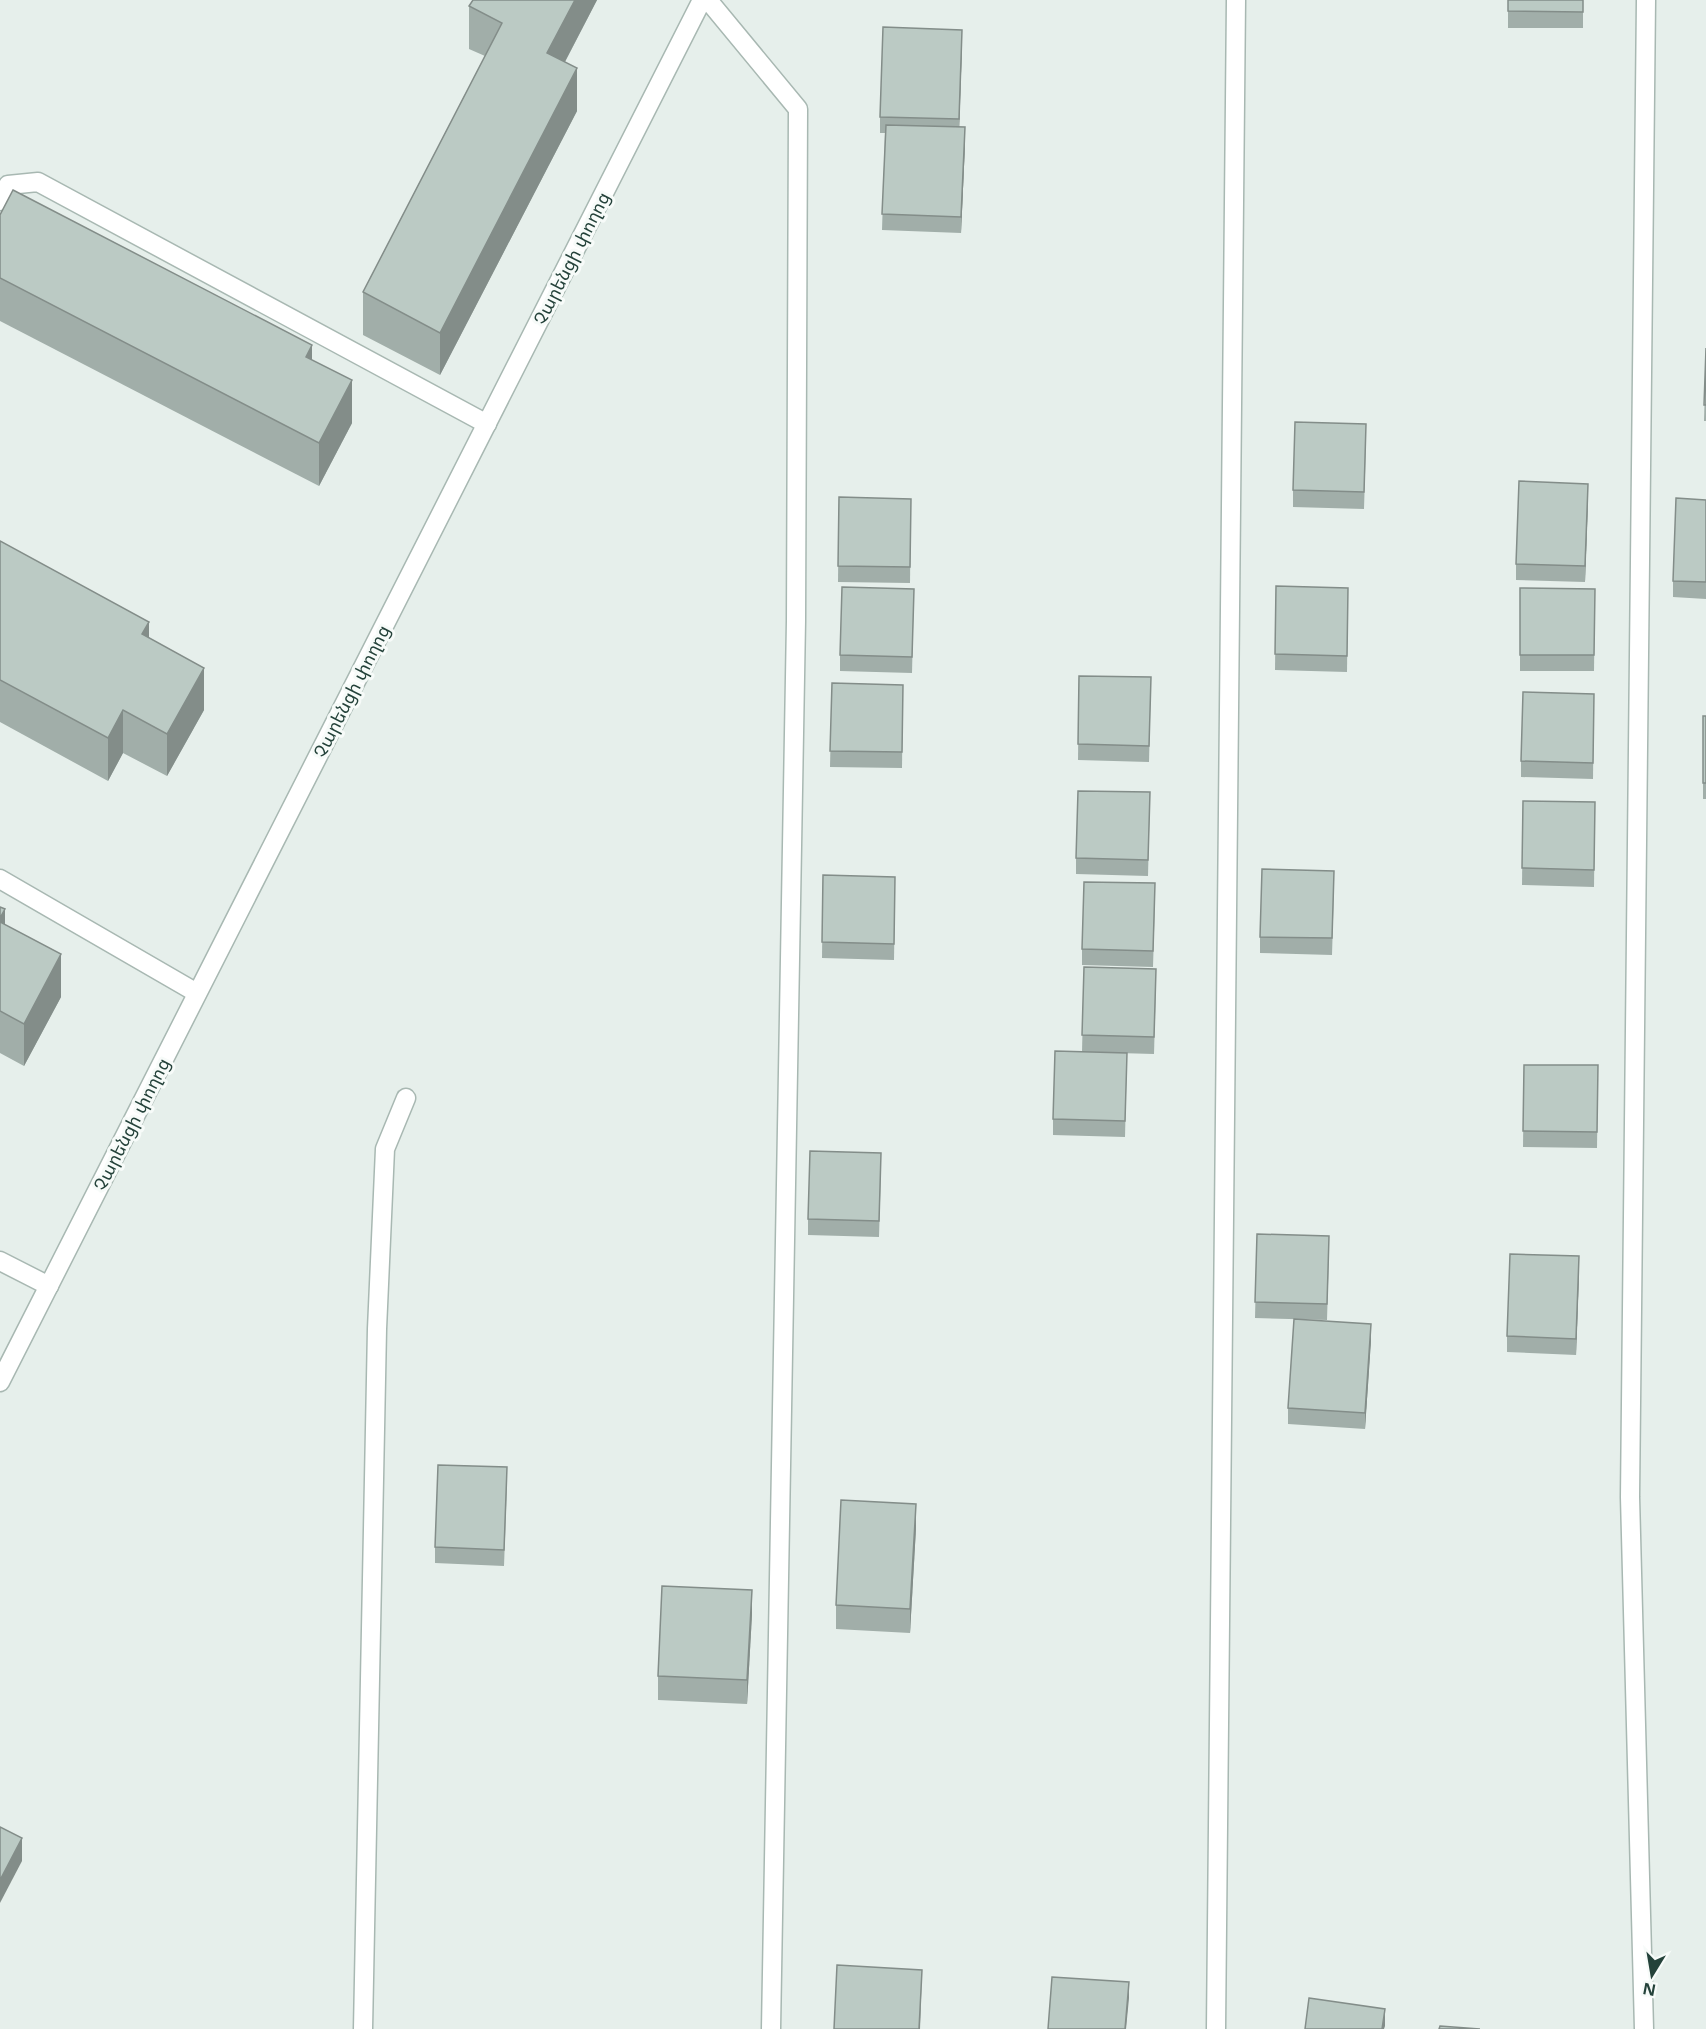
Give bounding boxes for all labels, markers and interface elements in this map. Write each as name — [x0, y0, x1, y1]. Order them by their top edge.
street label: Չարենցի փողոց — [527, 188, 615, 328]
street label: Չարենցի փողոց — [307, 621, 395, 761]
street label: Չարենցի փողոց — [87, 1054, 175, 1194]
north arrow — [1622, 1945, 1682, 2005]
text: N — [1641, 1978, 1658, 2002]

